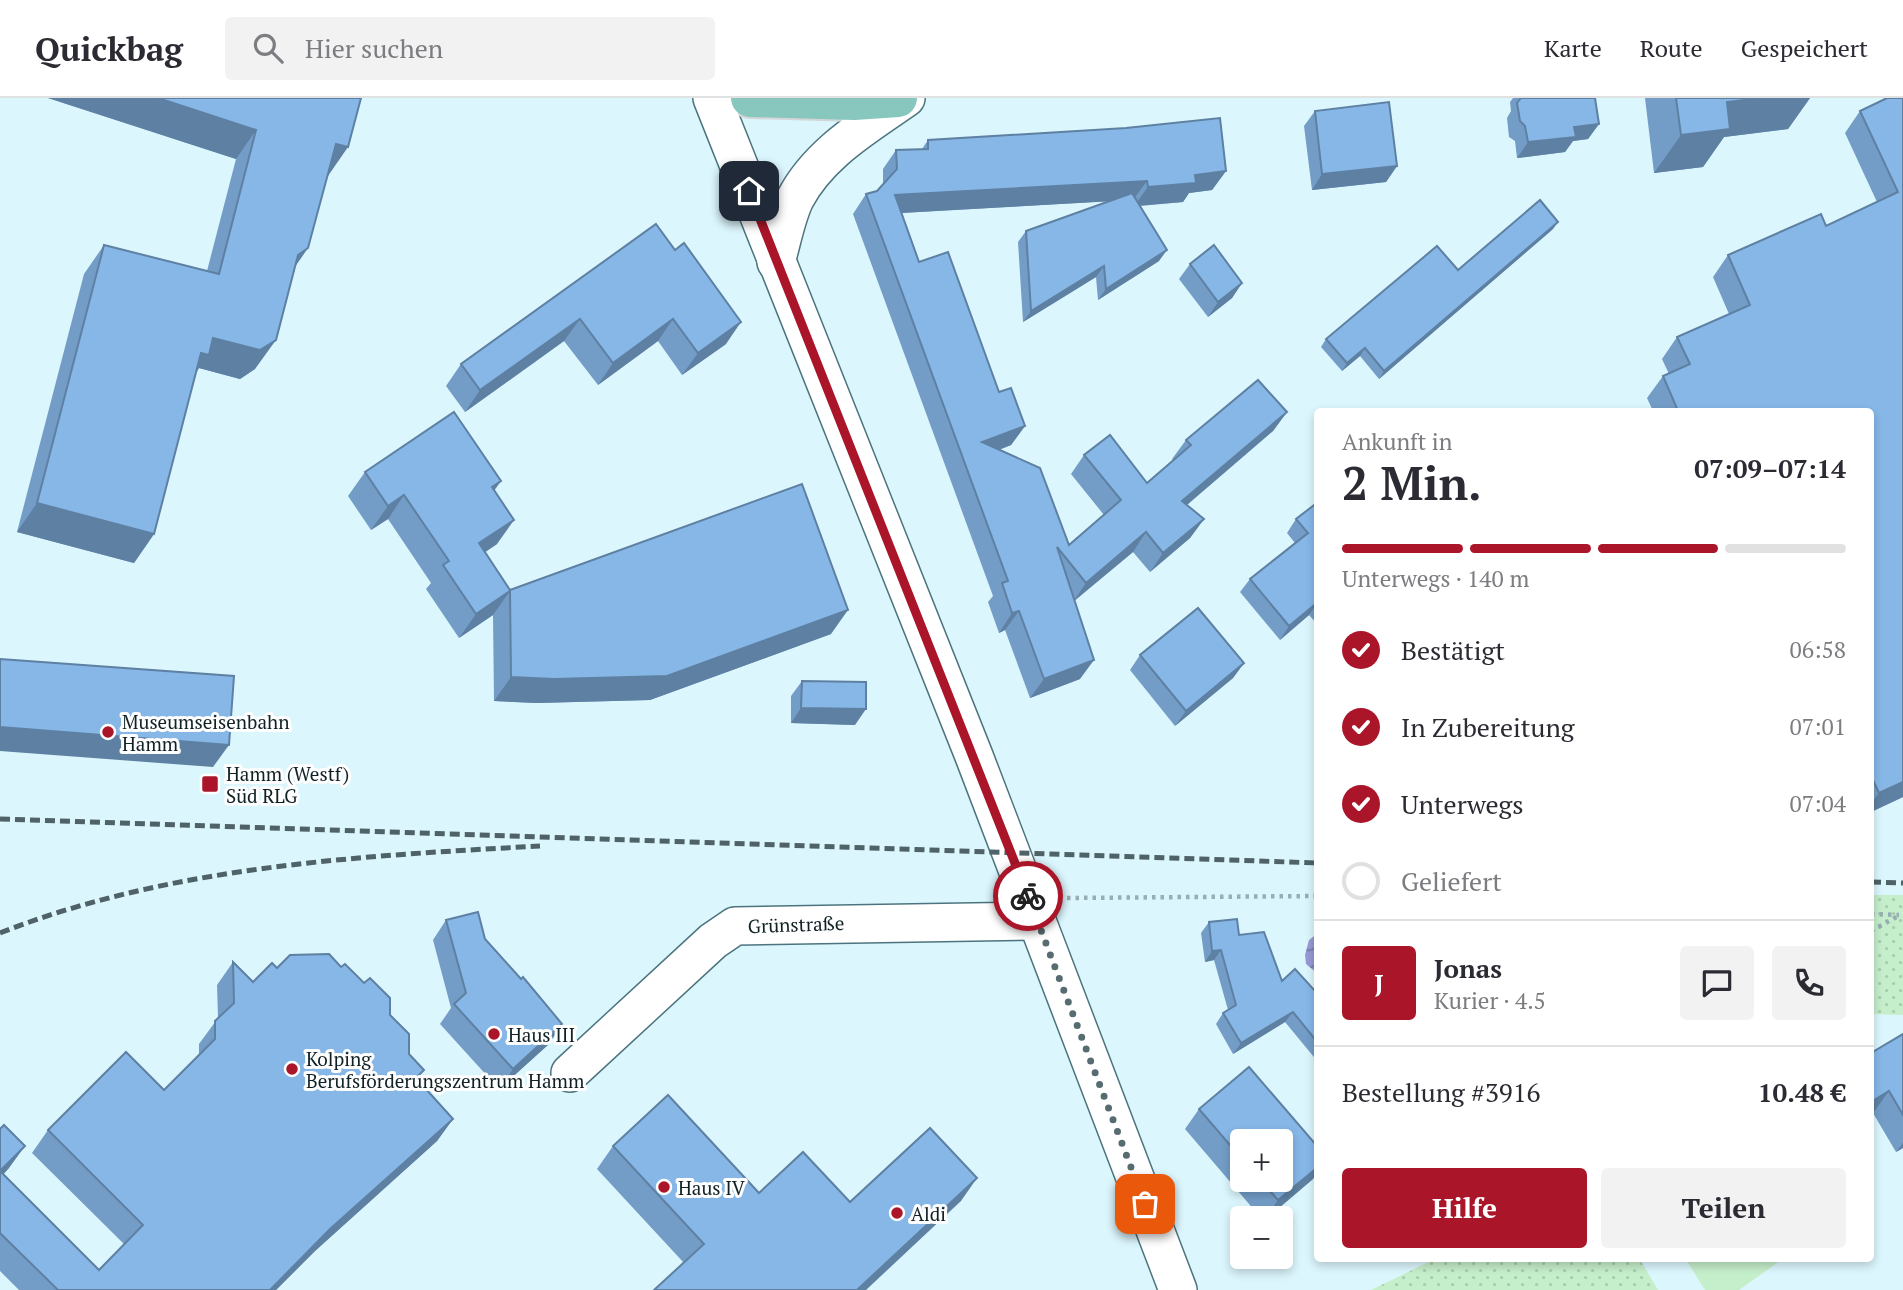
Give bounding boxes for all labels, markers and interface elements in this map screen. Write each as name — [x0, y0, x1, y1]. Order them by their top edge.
search box — [225, 17, 715, 80]
text: Quickbag — [35, 27, 183, 70]
icon: search — [249, 29, 287, 67]
text: Hier suchen — [305, 31, 443, 65]
text: Karte — [1544, 32, 1602, 64]
text: Route — [1640, 32, 1703, 64]
text: Gespeichert — [1741, 32, 1868, 64]
pin — [719, 161, 779, 221]
icon: home — [730, 172, 768, 210]
text: Ankunft in — [1342, 426, 1452, 457]
text: 07:09–07:14 — [1694, 451, 1846, 485]
text: 2 Min. — [1342, 452, 1482, 513]
text: Unterwegs · 140 m — [1342, 563, 1529, 594]
icon: check — [1342, 631, 1380, 669]
text: Bestätigt — [1401, 633, 1505, 667]
text: 06:58 — [1789, 634, 1846, 665]
icon: check — [1342, 708, 1380, 746]
place label: Museumseisenbahn Hamm — [122, 709, 289, 756]
text: In Zubereitung — [1401, 710, 1575, 744]
text: 07:01 — [1789, 711, 1846, 742]
marker: Museumseisenbahn Hamm — [100, 724, 116, 740]
place label: Hamm (Westf) Süd RLG — [226, 761, 349, 808]
marker: Hamm (Westf) Süd RLG — [200, 774, 220, 794]
icon: check — [1342, 785, 1380, 823]
text: Unterwegs — [1401, 787, 1524, 821]
text: 07:04 — [1789, 788, 1846, 819]
courier — [993, 861, 1063, 931]
text: Geliefert — [1401, 864, 1502, 898]
icon: bike — [1009, 877, 1047, 915]
street label: Grünstraße — [747, 910, 845, 938]
button: chat — [1680, 946, 1754, 1020]
button: phone — [1772, 946, 1846, 1020]
text: Jonas — [1434, 951, 1502, 985]
text: J — [1374, 966, 1384, 1000]
text: Kurier · 4.5 — [1434, 985, 1546, 1016]
place label: Haus III — [508, 1022, 575, 1047]
marker: Haus III — [486, 1026, 502, 1042]
place label: Kolping Berufsförderungszentrum Hamm — [306, 1046, 585, 1093]
marker: Kolping Berufsförderungszentrum Hamm — [284, 1061, 300, 1077]
text: Bestellung #3916 — [1342, 1075, 1540, 1109]
text: 10.48 € — [1758, 1075, 1846, 1109]
map controls — [1230, 1129, 1293, 1269]
button: + — [1230, 1129, 1293, 1192]
button: Hilfe — [1342, 1168, 1587, 1248]
button: Teilen — [1601, 1168, 1846, 1248]
pin — [1115, 1174, 1175, 1234]
place label: Haus IV — [678, 1175, 745, 1200]
marker: Haus IV — [656, 1179, 672, 1195]
icon: bag — [1126, 1185, 1164, 1223]
place label: Aldi — [911, 1201, 946, 1226]
marker: Aldi — [889, 1205, 905, 1221]
button: − — [1230, 1206, 1293, 1269]

